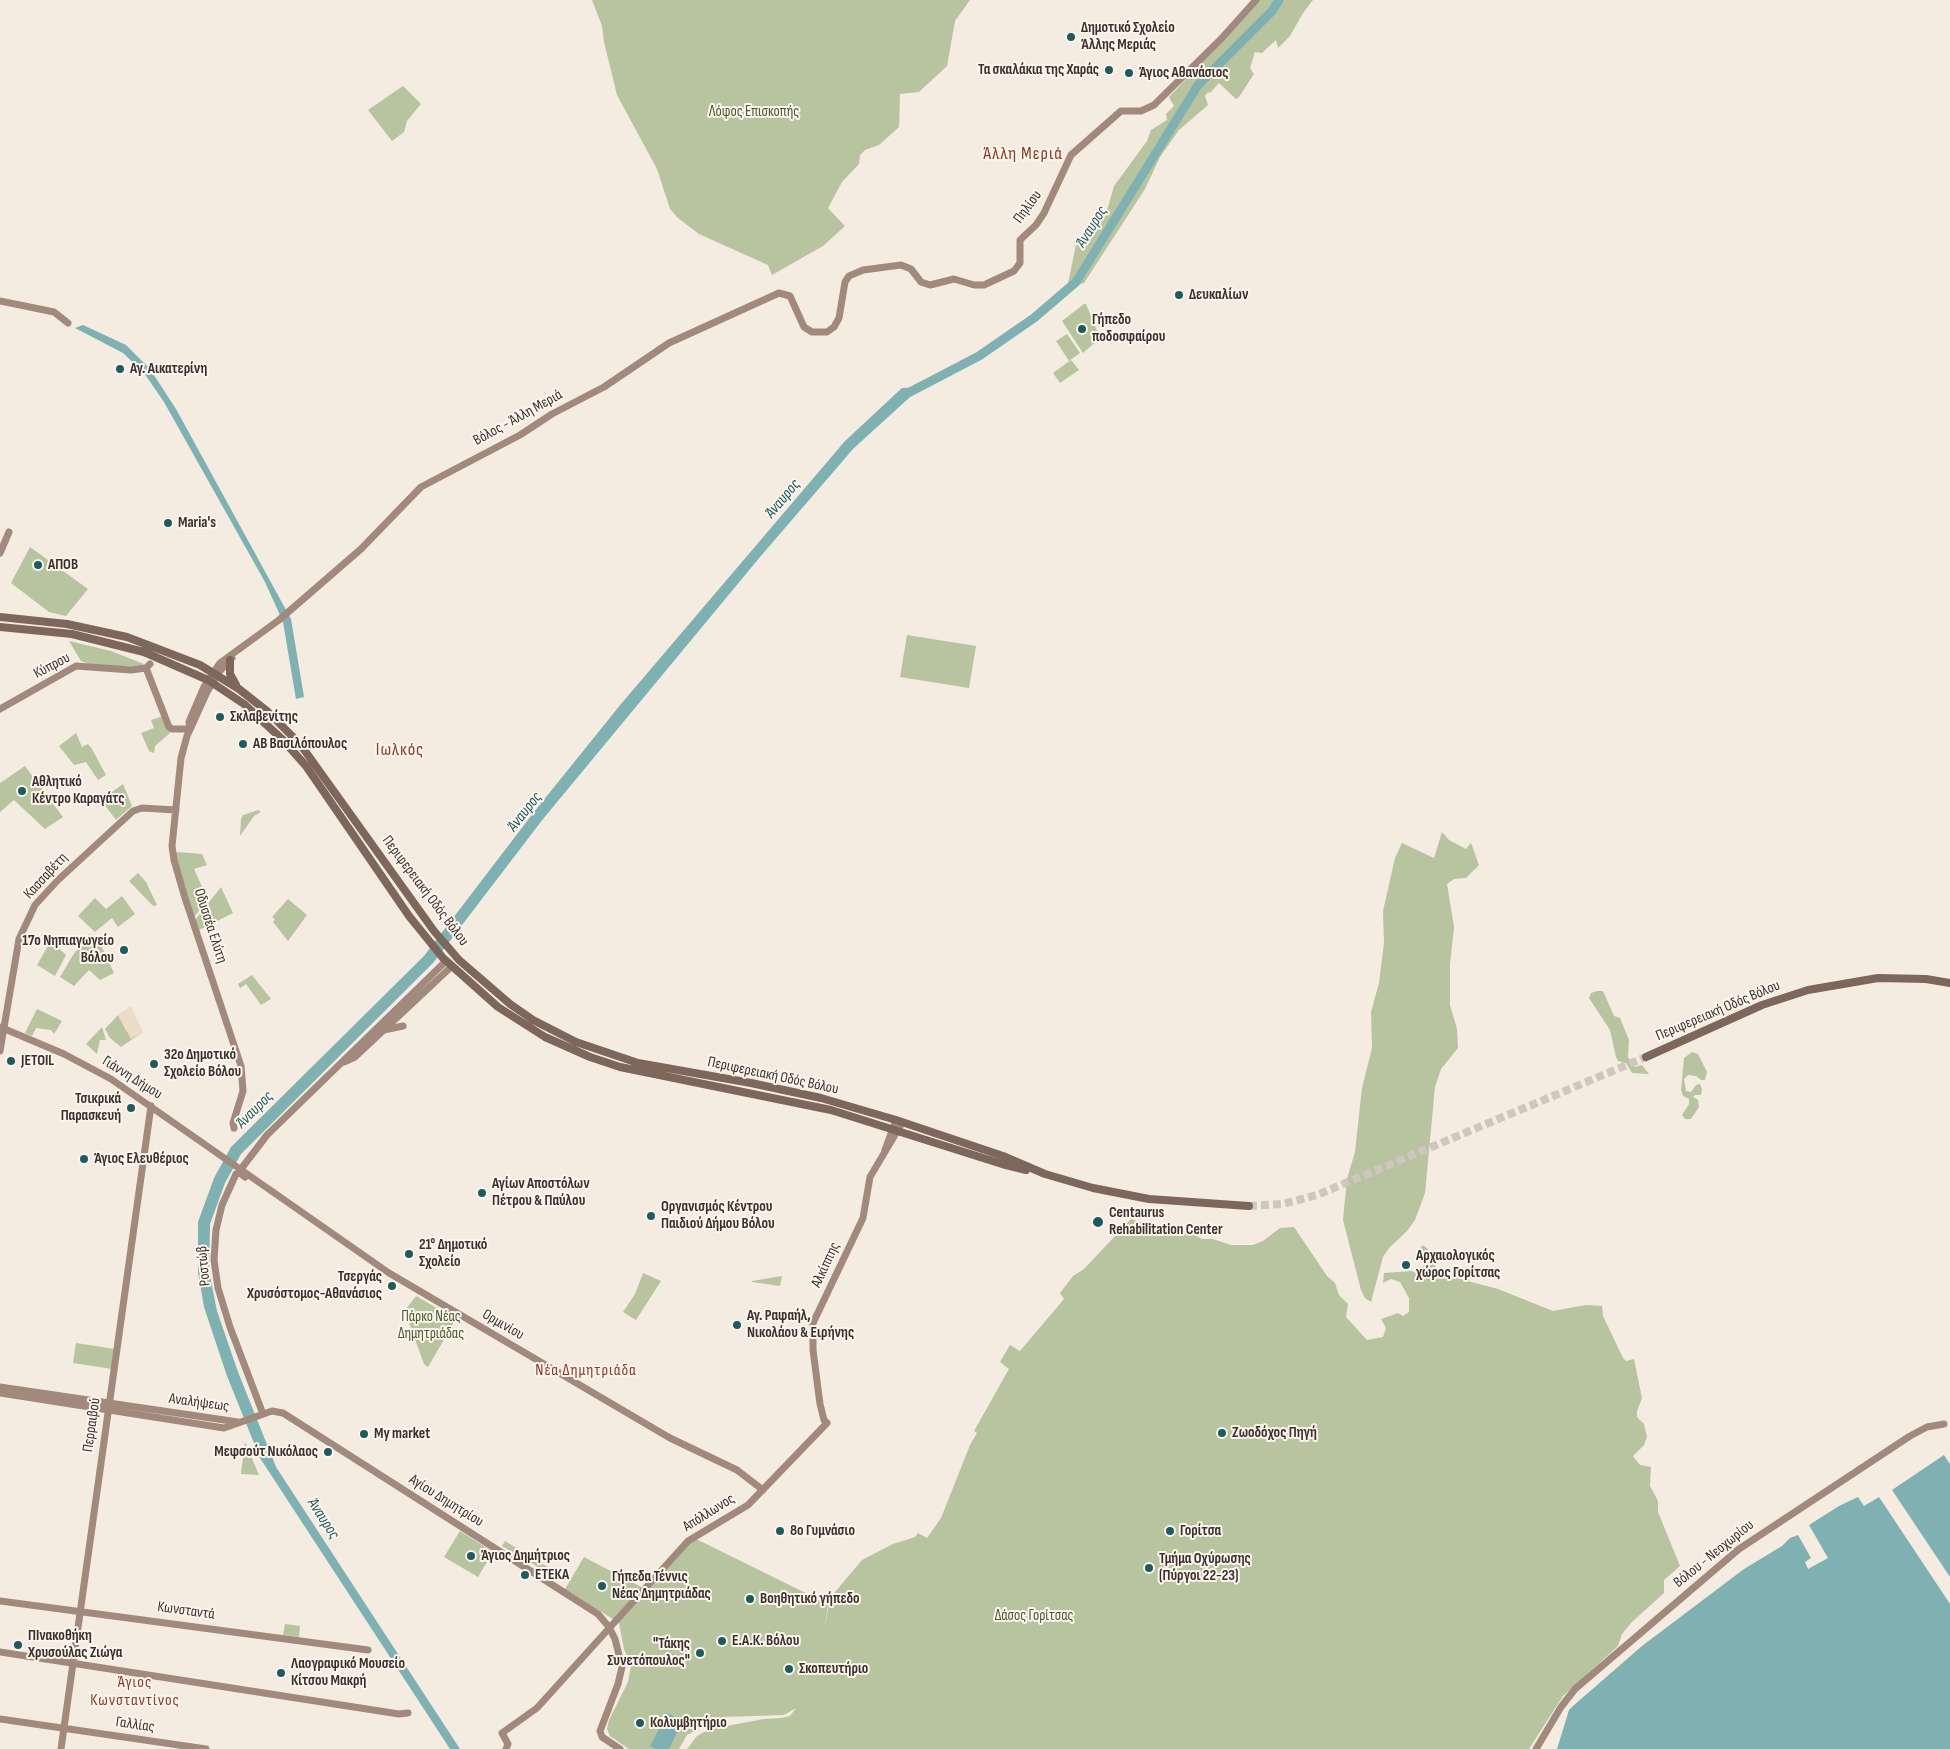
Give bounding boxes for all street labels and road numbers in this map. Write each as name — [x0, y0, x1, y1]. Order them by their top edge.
street label: Πηλίου — [1010, 187, 1046, 227]
street label: Βόλος - Άλλη Μεριά — [470, 386, 566, 450]
street label: Κύπρου — [31, 649, 73, 683]
street label: Περιφερειακή Οδός Βόλου — [378, 832, 472, 950]
street label: Κασσαβέτη — [20, 849, 72, 903]
street label: Οδυσσέα Ελύτη — [189, 886, 231, 966]
street label: Περιφερειακή Οδός Βόλου — [1653, 977, 1783, 1045]
street label: Γιάννη Δήμου — [99, 1053, 165, 1103]
street label: Περιφερειακή Οδός Βόλου — [706, 1053, 840, 1099]
street label: Αλκίππης — [808, 1239, 844, 1291]
street label: Ροστώβ — [193, 1245, 215, 1287]
street label: Ορμινίου — [479, 1306, 527, 1344]
street label: Αναλήψεως — [168, 1390, 230, 1416]
street label: Περραιβού — [79, 1397, 105, 1453]
street label: Αγίου Δημητρίου — [405, 1471, 487, 1531]
street label: Απόλλωνος — [680, 1490, 738, 1536]
street label: Βόλου - Νεοχωρίου — [1670, 1516, 1758, 1592]
street label: Κωνσταντά — [156, 1598, 216, 1624]
street label: Γαλλίας — [114, 1713, 156, 1737]

